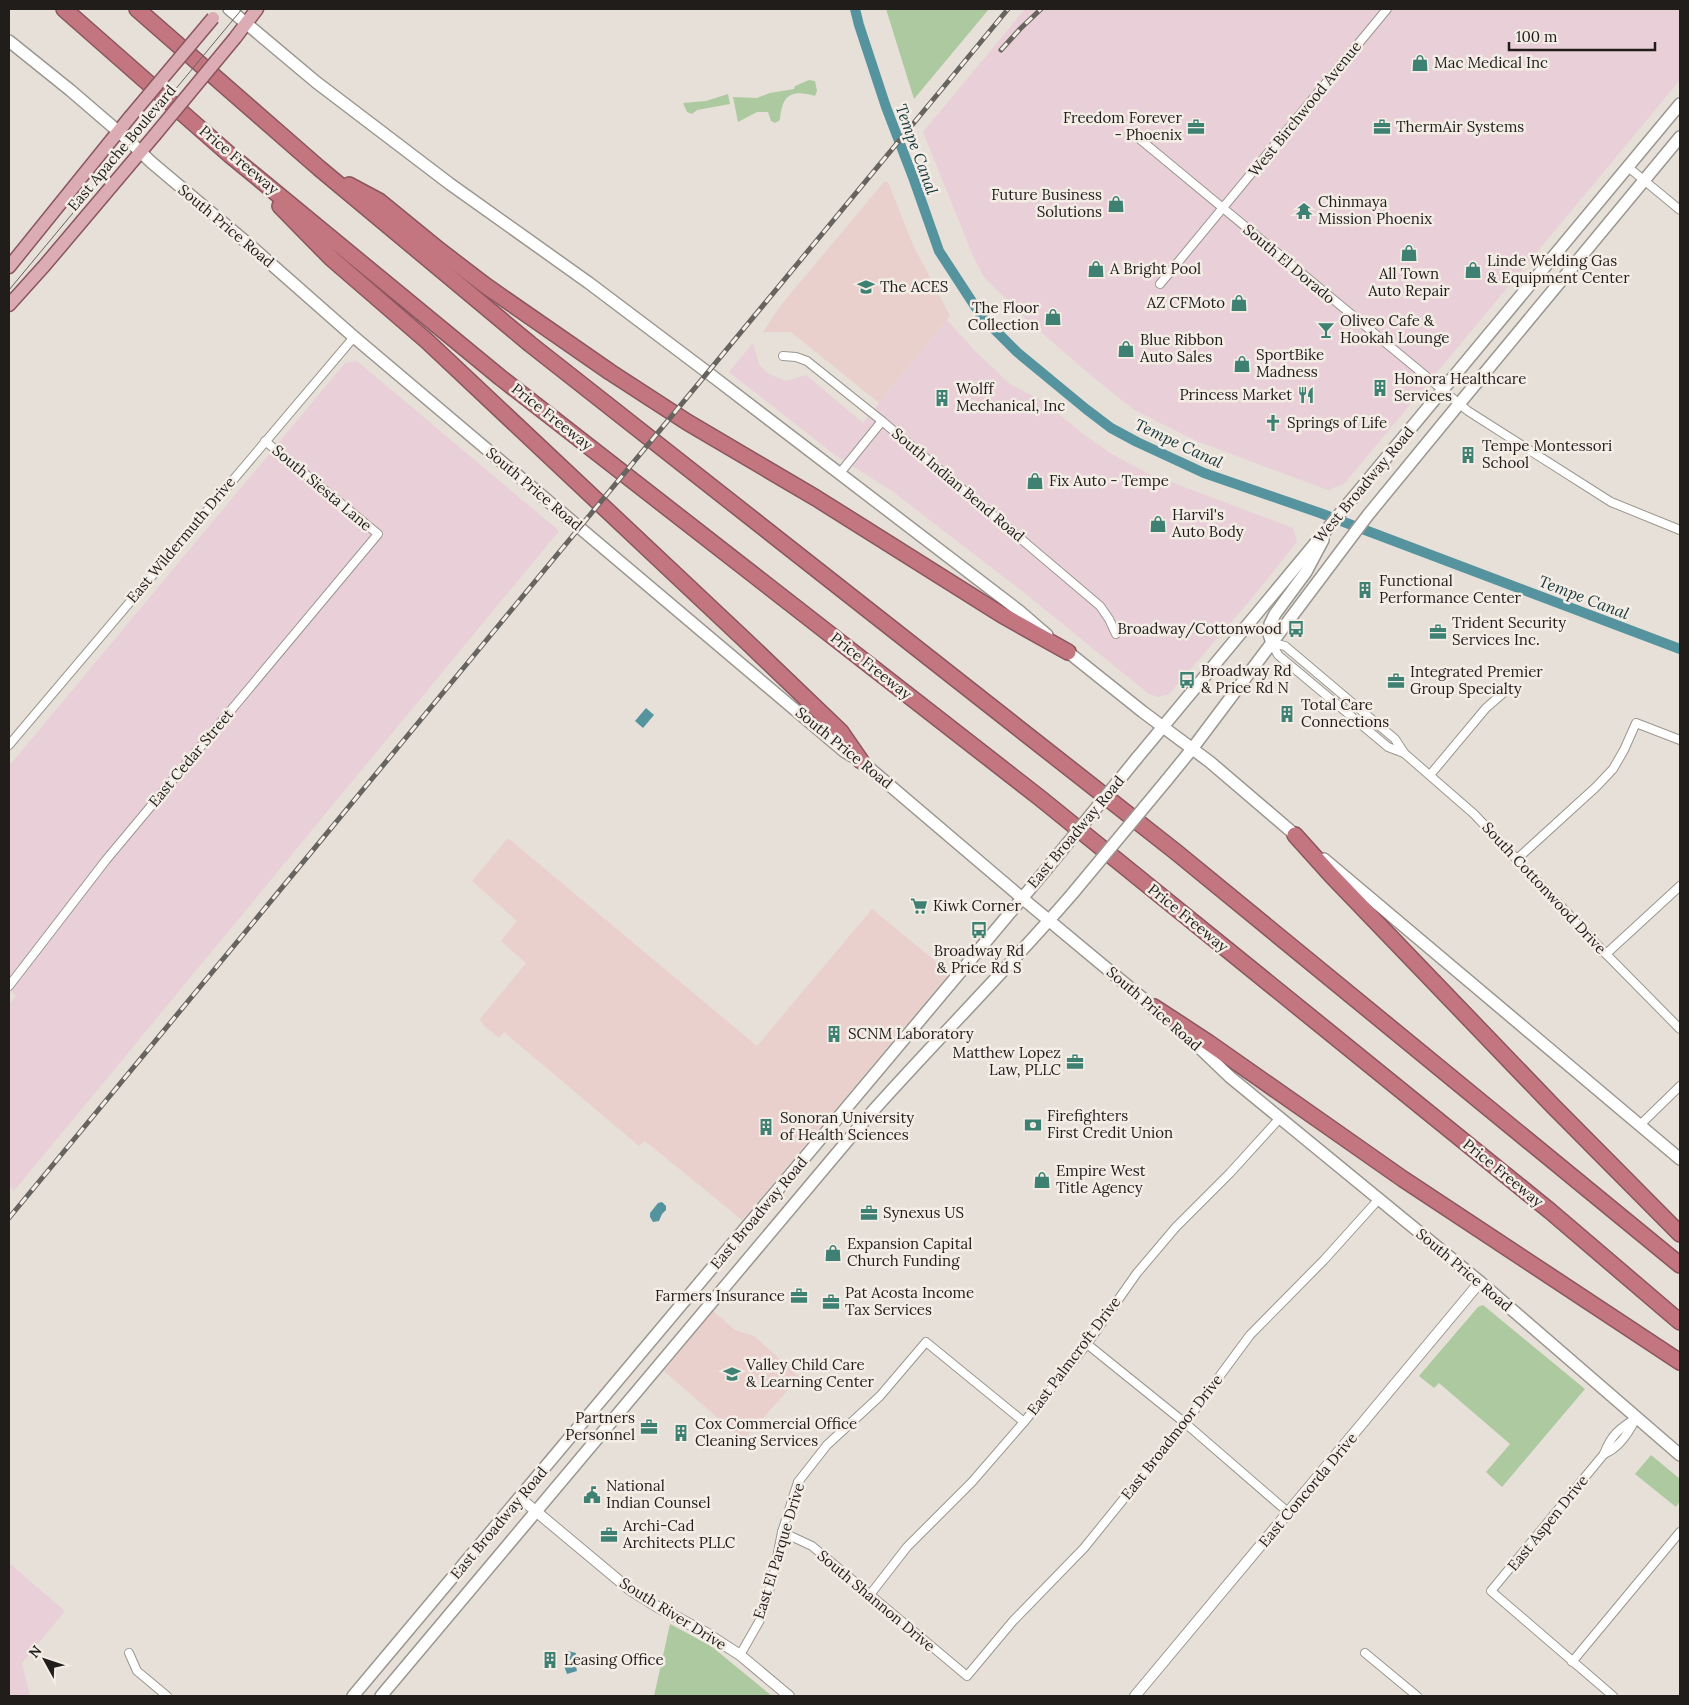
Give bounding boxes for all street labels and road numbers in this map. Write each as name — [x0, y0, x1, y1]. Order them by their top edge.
street label: West Birchwood Avenue — [1244, 37, 1365, 180]
street label: East Apache Boulevard — [63, 81, 180, 215]
street label: Price Freeway — [196, 121, 283, 198]
street label: South Price Road — [174, 180, 278, 271]
street label: South El Dorado — [1239, 220, 1339, 308]
street label: Price Freeway — [508, 379, 597, 454]
street label: West Broadway Road — [1309, 423, 1418, 547]
street label: South Indian Bend Road — [888, 424, 1029, 546]
street label: South Siesta Lane — [269, 440, 376, 535]
street label: South Price Road — [482, 443, 586, 534]
street label: East Wildermuth Drive — [122, 473, 239, 607]
street label: Price Freeway — [827, 628, 916, 703]
street label: South Price Road — [792, 703, 897, 793]
street label: East Cedar Street — [144, 705, 237, 811]
street label: East Broadway Road — [1023, 772, 1128, 892]
street label: South Cottonwood Drive — [1478, 818, 1610, 958]
street label: Price Freeway — [1144, 879, 1232, 956]
street label: South Price Road — [1103, 962, 1206, 1055]
street label: Price Freeway — [1459, 1134, 1547, 1211]
street label: East Broadway Road — [706, 1153, 811, 1273]
street label: South Price Road — [1412, 1224, 1516, 1315]
street label: East Palmcroft Drive — [1023, 1293, 1124, 1419]
street label: East Broadmoor Drive — [1117, 1370, 1226, 1503]
street label: East Concorda Drive — [1254, 1429, 1361, 1551]
street label: East Broadway Road — [446, 1463, 551, 1583]
street label: East Aspen Drive — [1503, 1471, 1592, 1574]
street label: East El Parque Drive — [749, 1480, 808, 1621]
street label: South Shannon Drive — [814, 1546, 939, 1655]
street label: South River Drive — [616, 1573, 730, 1654]

